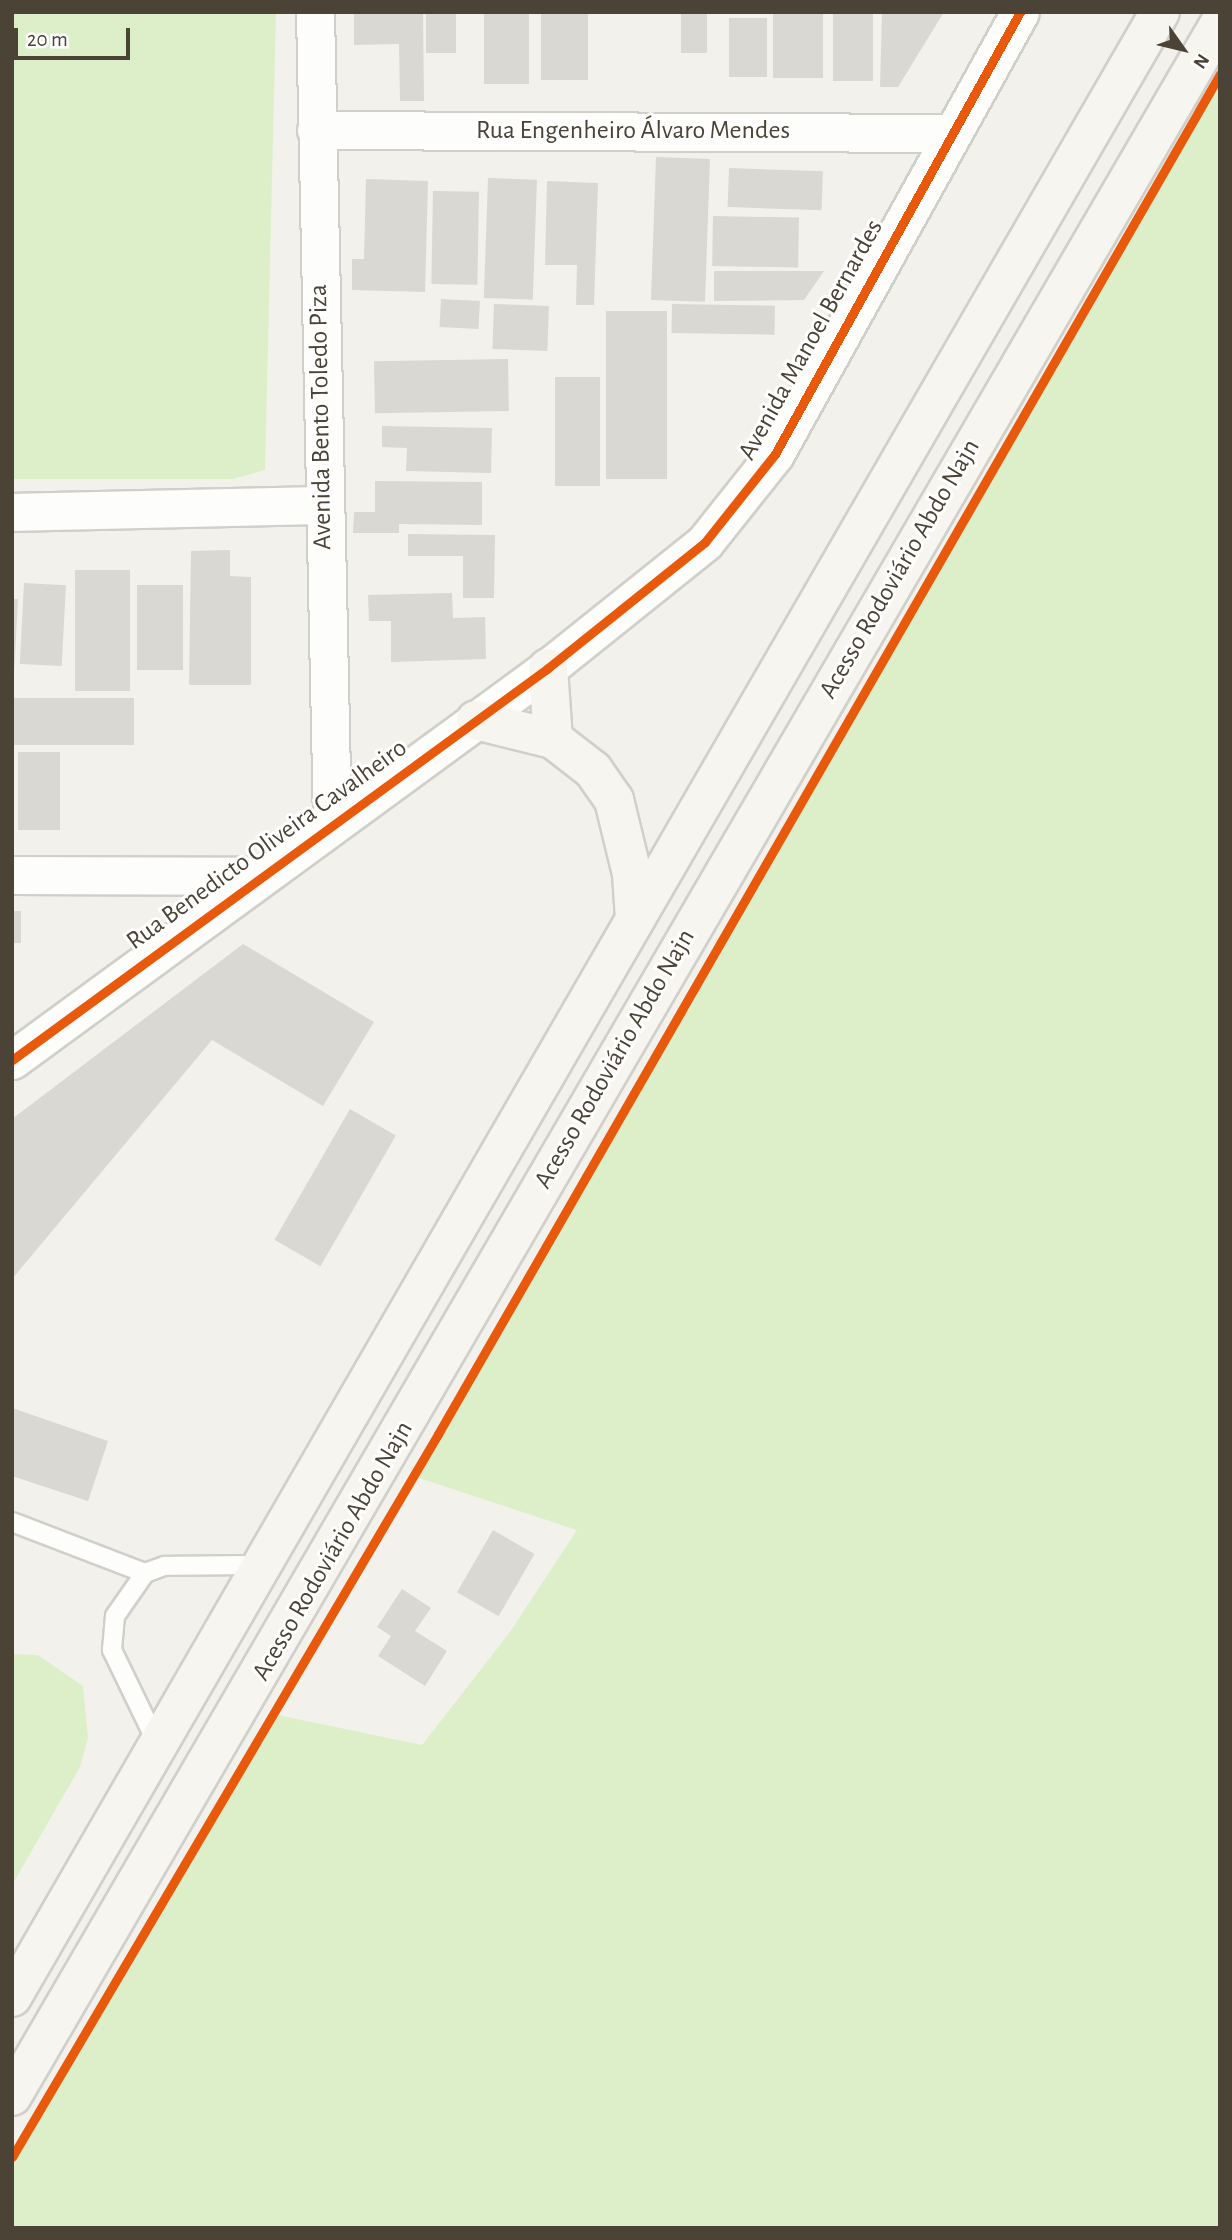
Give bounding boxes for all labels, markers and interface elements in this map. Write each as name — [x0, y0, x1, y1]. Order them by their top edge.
scale bar — [18, 14, 133, 58]
north arrow — [1148, 14, 1218, 84]
text: 20 m — [27, 29, 68, 50]
text: N — [1189, 50, 1212, 72]
street label: Rua Engenheiro Álvaro Mendes — [476, 115, 790, 147]
street label: Avenida Manoel Bernardes — [732, 214, 890, 466]
street label: Avenida Bento Toledo Piza — [303, 284, 339, 550]
street label: Acesso Rodoviário Abdo Najn — [813, 434, 987, 704]
street label: Rua Benedicto Oliveira Cavalheiro — [121, 733, 413, 957]
street label: Acesso Rodoviário Abdo Najn — [528, 924, 702, 1194]
street label: Acesso Rodoviário Abdo Najn — [246, 1416, 420, 1686]

